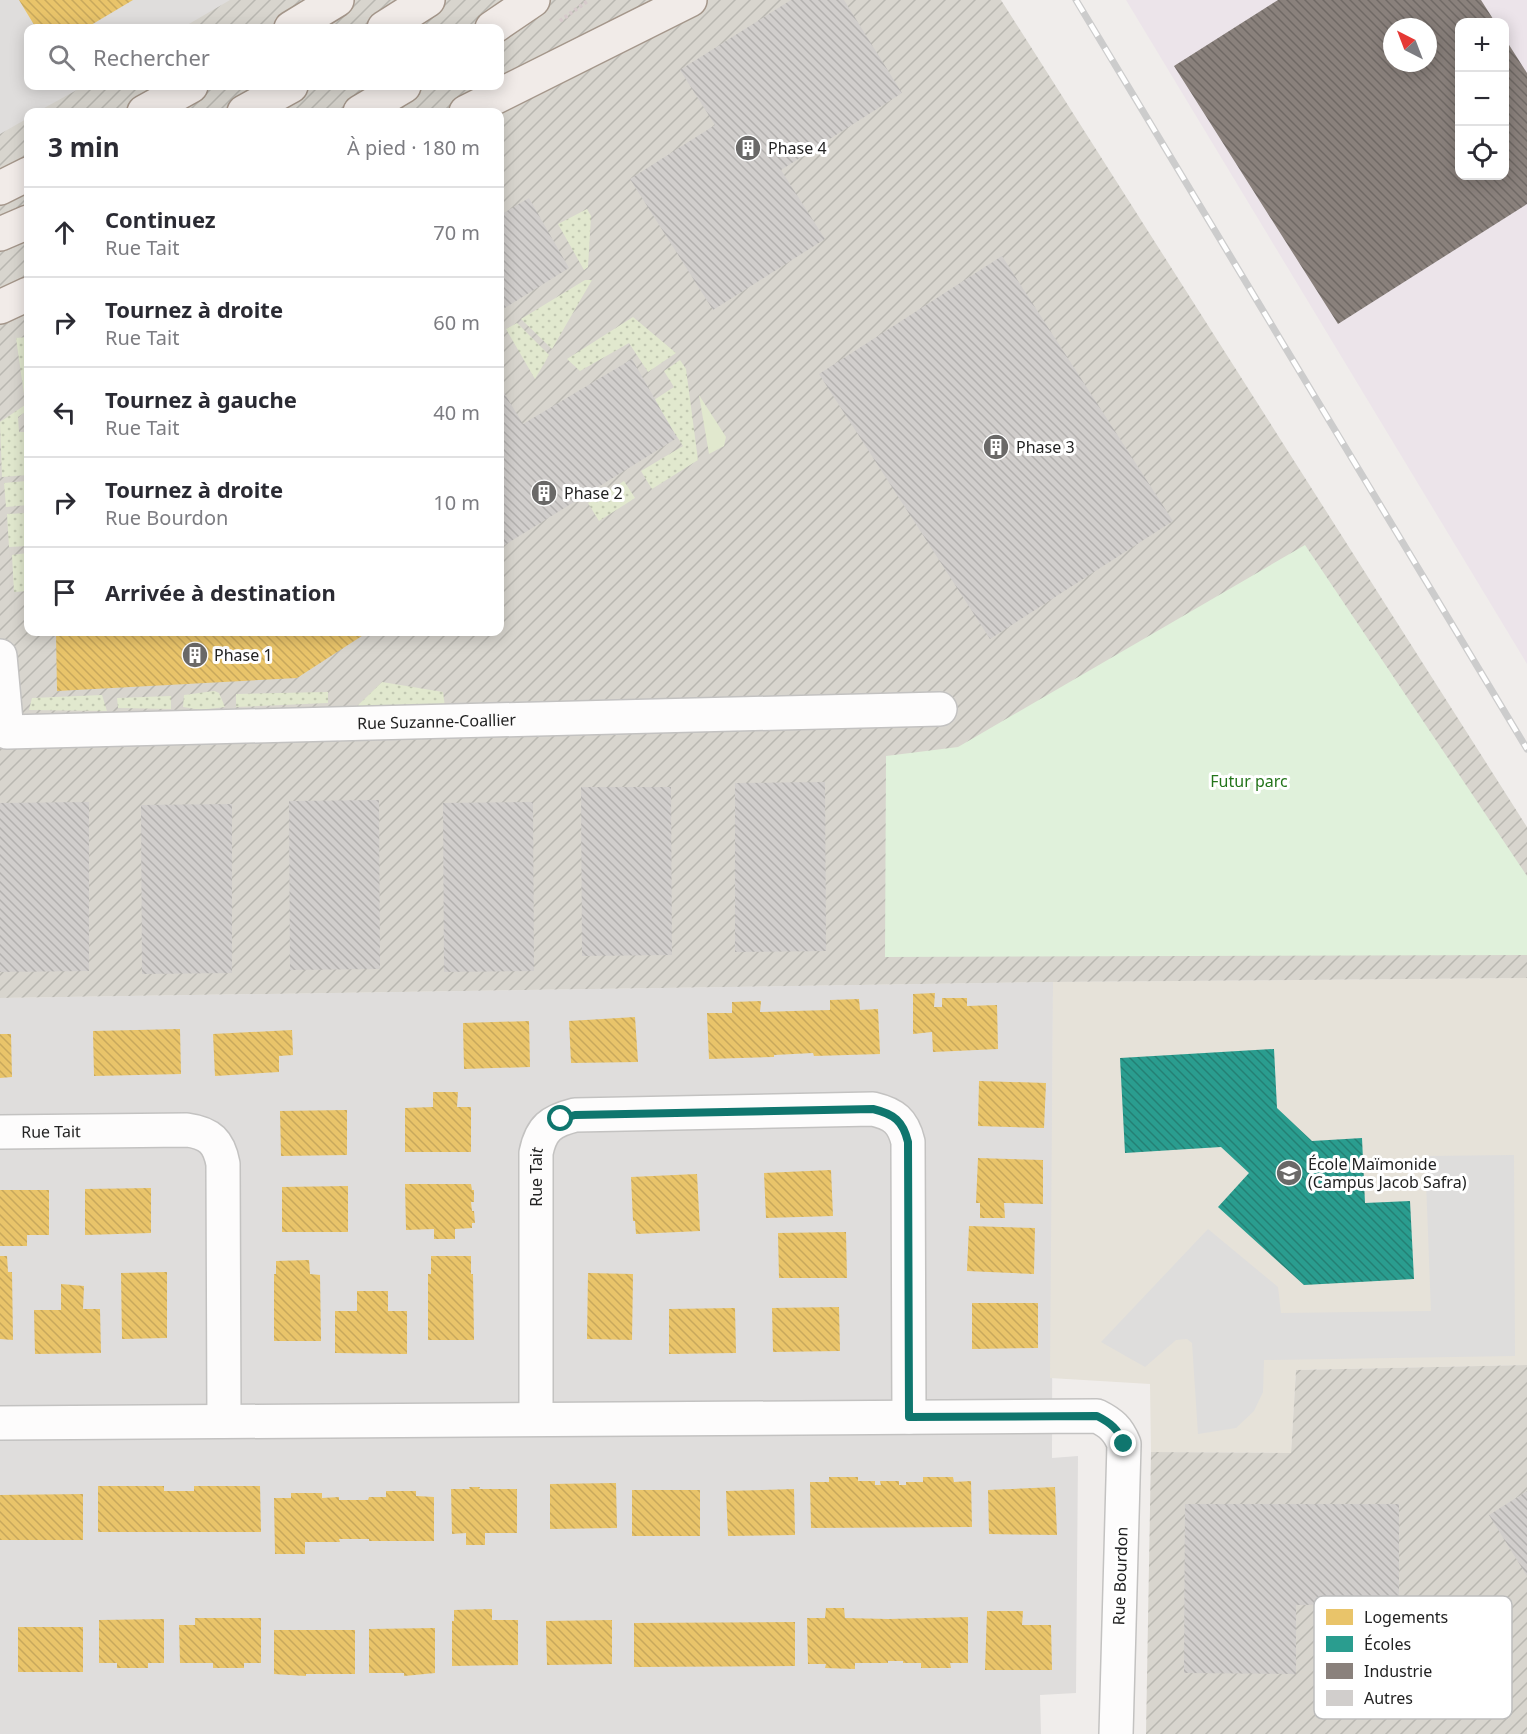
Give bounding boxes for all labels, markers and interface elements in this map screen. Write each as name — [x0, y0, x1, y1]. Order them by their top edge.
north arrow — [1383, 18, 1437, 72]
map controls — [1455, 18, 1509, 180]
button: + — [1455, 18, 1509, 72]
search box — [24, 24, 504, 90]
icon: search — [45, 41, 78, 74]
text: Rechercher — [93, 42, 210, 72]
button: − — [1455, 72, 1509, 126]
button: locate — [1455, 126, 1509, 180]
text: 3 min — [48, 129, 120, 165]
building icon: Phase 4 — [733, 133, 763, 163]
text: À pied · 180 m — [347, 134, 480, 161]
place label: Phase 4 — [768, 137, 827, 159]
text: Continuez — [105, 204, 216, 234]
icon: ahead — [48, 216, 81, 249]
text: 70 m — [433, 219, 480, 246]
text: Rue Tait — [105, 234, 179, 261]
text: Tournez à droite — [105, 294, 283, 324]
icon: right — [48, 306, 81, 339]
text: 60 m — [433, 309, 480, 336]
text: Rue Tait — [105, 324, 179, 351]
text: Tournez à gauche — [105, 384, 297, 414]
icon: left — [48, 396, 81, 429]
text: 40 m — [433, 399, 480, 426]
text: Rue Tait — [105, 414, 179, 441]
building icon: Phase 3 — [981, 432, 1011, 462]
place label: Phase 3 — [1016, 436, 1075, 458]
text: Tournez à droite — [105, 474, 283, 504]
building icon: Phase 2 — [529, 478, 559, 508]
place label: Phase 2 — [564, 482, 623, 504]
icon: right — [48, 486, 81, 519]
text: 10 m — [433, 489, 480, 516]
text: Rue Bourdon — [105, 504, 228, 531]
icon: arrive — [48, 576, 81, 609]
text: Arrivée à destination — [105, 577, 336, 607]
building icon: Phase 1 — [180, 640, 210, 670]
place label: Phase 1 — [214, 644, 273, 666]
street label: Rue Suzanne-Coallier — [357, 708, 517, 734]
park label: Futur parc — [1210, 770, 1288, 792]
route start — [547, 1105, 573, 1131]
street label: Rue Tait — [21, 1120, 81, 1143]
street label: Rue Tait — [525, 1145, 548, 1207]
place label: École Maïmonide (Campus Jacob Safra) — [1308, 1153, 1467, 1193]
school or university icon: École Maïmonide (Campus Jacob Safra) — [1274, 1158, 1304, 1188]
route end — [1110, 1430, 1136, 1456]
street label: Rue Bourdon — [1107, 1526, 1133, 1626]
legend — [1314, 1596, 1512, 1719]
text: Logements — [1364, 1606, 1448, 1628]
text: Écoles — [1364, 1633, 1411, 1655]
text: Industrie — [1364, 1660, 1432, 1682]
text: Autres — [1364, 1687, 1413, 1709]

